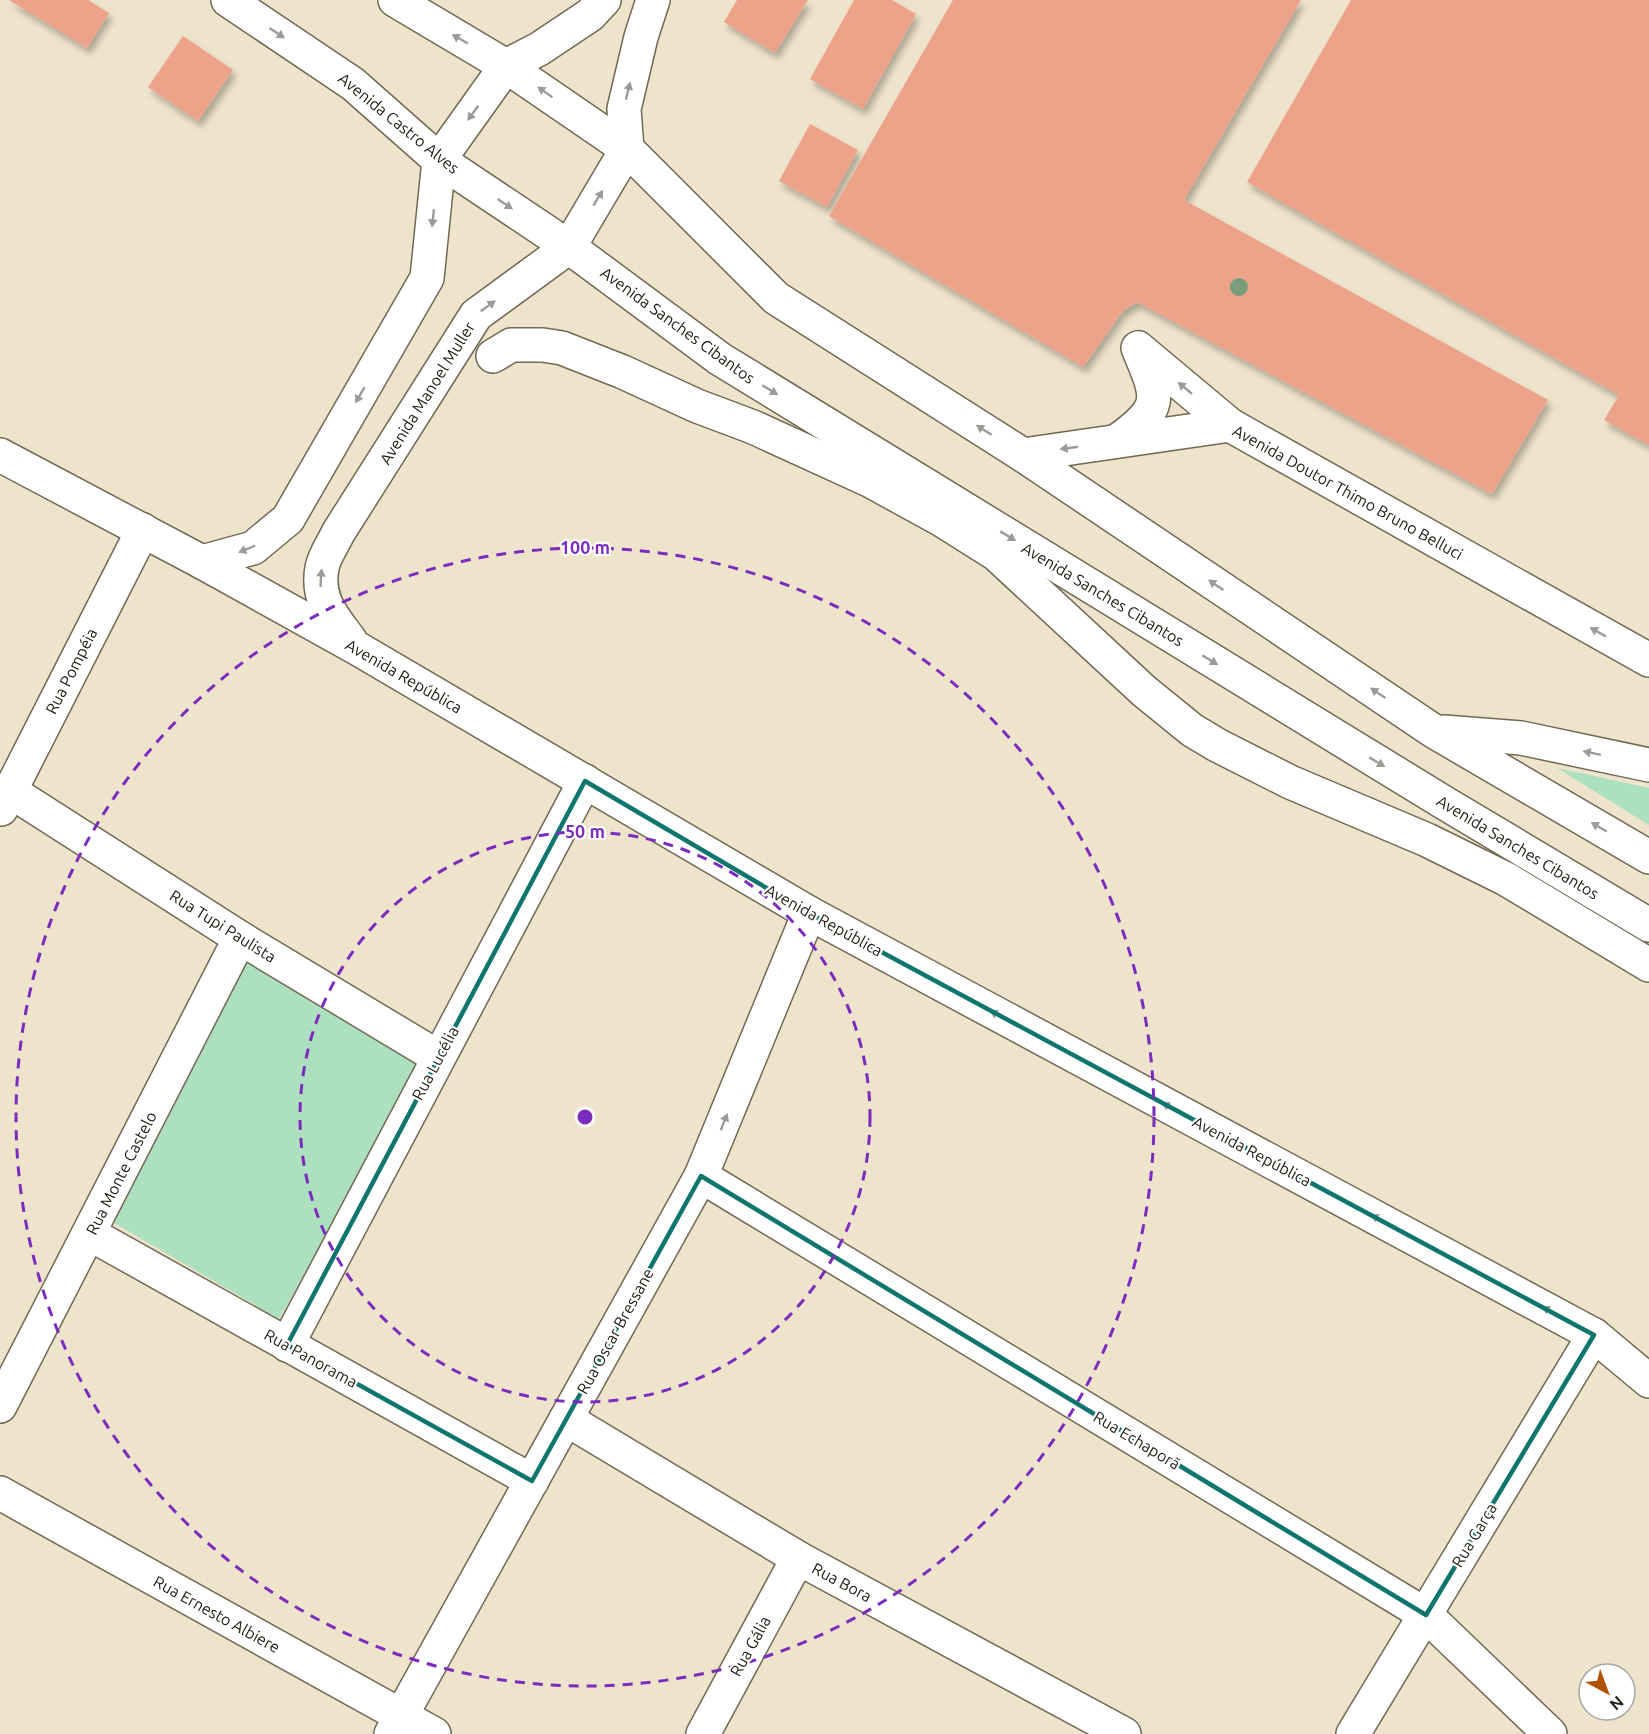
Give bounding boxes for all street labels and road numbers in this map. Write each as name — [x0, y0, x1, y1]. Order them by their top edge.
street label: Avenida Castro Alves — [335, 69, 463, 177]
street label: Avenida Sanches Cibantos — [598, 263, 759, 387]
street label: Avenida Manoel Muller — [376, 318, 478, 468]
street label: Avenida Doutor Thimo Bruno Belluci — [1230, 421, 1466, 563]
street label: Avenida Sanches Cibantos — [1019, 538, 1187, 650]
street label: Rua Pompéia — [42, 625, 100, 717]
street label: Avenida República — [343, 635, 465, 717]
street label: Avenida Sanches Cibantos — [1434, 791, 1602, 903]
street label: Avenida República — [762, 880, 886, 960]
street label: Rua Tupi Paulista — [167, 886, 279, 966]
street label: Rua Lucélia — [408, 1023, 462, 1103]
street label: Rua Monte Castelo — [82, 1108, 160, 1238]
street label: Avenida República — [1190, 1112, 1314, 1190]
street label: Rua Oscar Bressane — [573, 1265, 657, 1397]
street label: Rua Panorama — [261, 1325, 361, 1391]
street label: Rua Echaporã — [1090, 1407, 1184, 1473]
street label: Rua Garça — [1448, 1500, 1500, 1570]
street label: Rua Bora — [809, 1559, 875, 1605]
street label: Rua Ernesto Albiere — [151, 1572, 283, 1656]
street label: Rua Gália — [726, 1613, 774, 1679]

